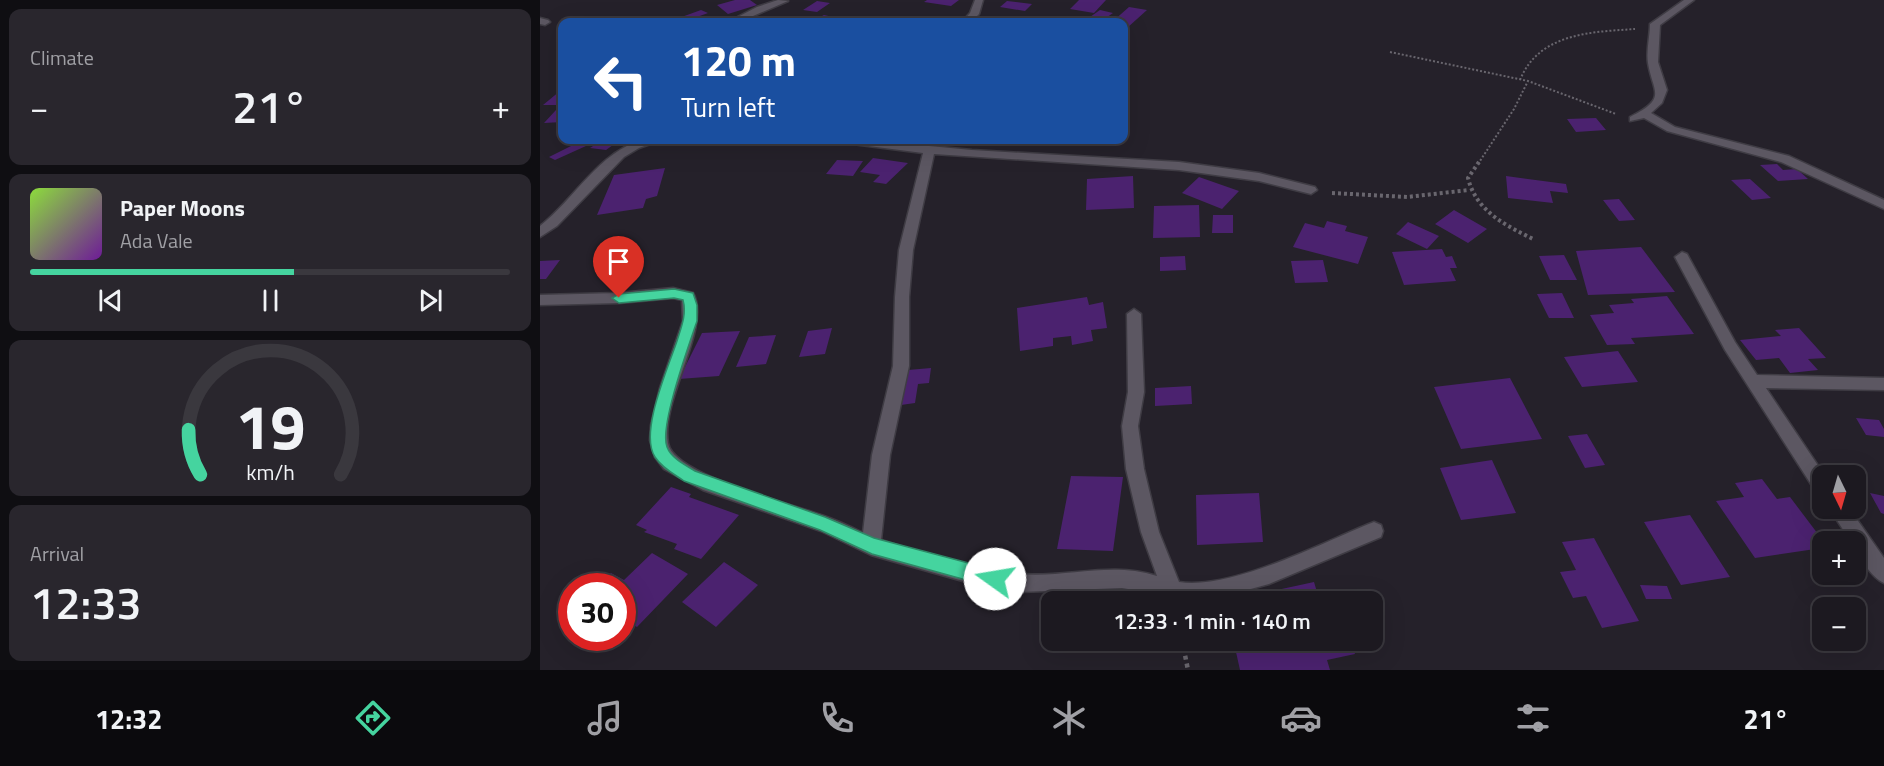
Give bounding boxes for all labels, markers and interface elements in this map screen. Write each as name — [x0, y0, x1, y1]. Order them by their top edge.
text: 120 m — [681, 28, 796, 92]
text: Climate — [30, 42, 94, 73]
icon: left — [582, 42, 660, 120]
text: 21° — [232, 72, 308, 140]
text: − — [30, 82, 48, 132]
text: + — [492, 82, 510, 132]
text: Turn left — [681, 86, 775, 127]
text: Paper Moons — [120, 191, 245, 225]
text: Ada Vale — [120, 225, 193, 256]
pin — [593, 236, 644, 298]
icon: arrive — [602, 245, 635, 278]
icon: previous — [94, 284, 127, 317]
icon: pause — [254, 284, 287, 317]
icon: next — [414, 284, 447, 317]
text: 19 — [235, 378, 305, 473]
text: km/h — [246, 456, 294, 488]
north arrow — [1812, 465, 1866, 519]
map controls — [1812, 465, 1866, 651]
button: + — [1812, 531, 1866, 585]
text: Arrival — [30, 538, 84, 569]
position arrow — [963, 547, 1027, 611]
text: 12:33 — [30, 568, 142, 636]
speed limit sign: 30 — [558, 573, 636, 651]
button: − — [1812, 597, 1866, 651]
text: 12:33 · 1 min · 140 m — [1113, 604, 1311, 638]
icon: directions — [352, 697, 394, 739]
icon: music — [584, 697, 626, 739]
icon: phone — [816, 697, 858, 739]
icon: climate — [1048, 697, 1090, 739]
icon: car — [1280, 697, 1322, 739]
icon: filters — [1512, 697, 1554, 739]
text: 12:32 — [95, 698, 162, 739]
text: 21° — [1744, 698, 1789, 739]

